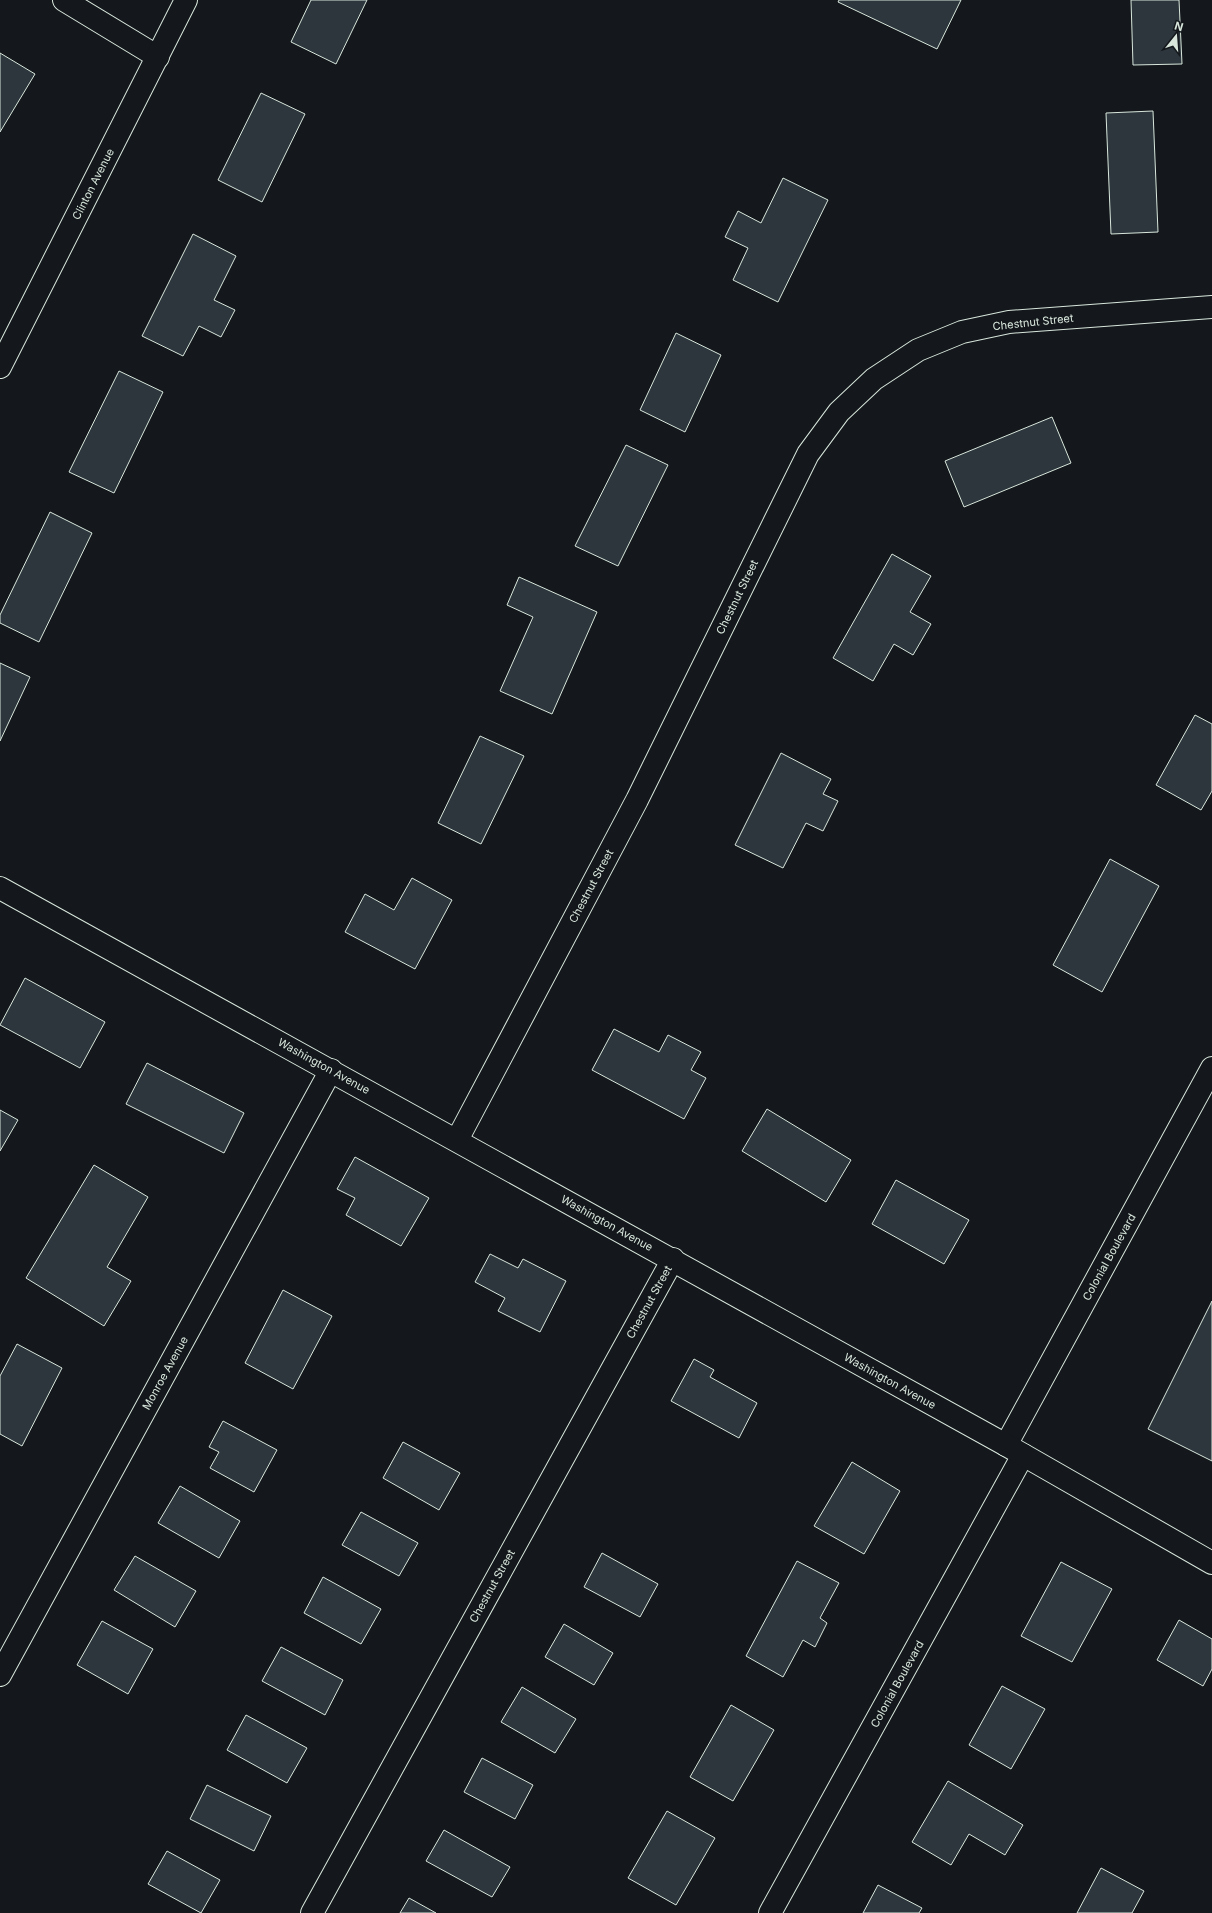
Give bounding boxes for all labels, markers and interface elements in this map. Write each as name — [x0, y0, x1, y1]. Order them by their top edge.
north arrow — [1156, 16, 1196, 56]
text: N — [1173, 19, 1185, 34]
street label: Clinton Avenue — [69, 146, 117, 222]
street label: Chestnut Street — [992, 311, 1074, 333]
street label: Chestnut Street — [713, 557, 761, 637]
street label: Chestnut Street — [566, 847, 616, 925]
street label: Washington Avenue — [276, 1035, 372, 1097]
street label: Washington Avenue — [559, 1192, 655, 1254]
street label: Colonial Boulevard — [1079, 1211, 1139, 1303]
street label: Chestnut Street — [623, 1263, 675, 1341]
street label: Monroe Avenue — [139, 1334, 191, 1412]
street label: Washington Avenue — [842, 1350, 938, 1412]
street label: Chestnut Street — [466, 1547, 518, 1625]
street label: Colonial Boulevard — [867, 1638, 927, 1730]

